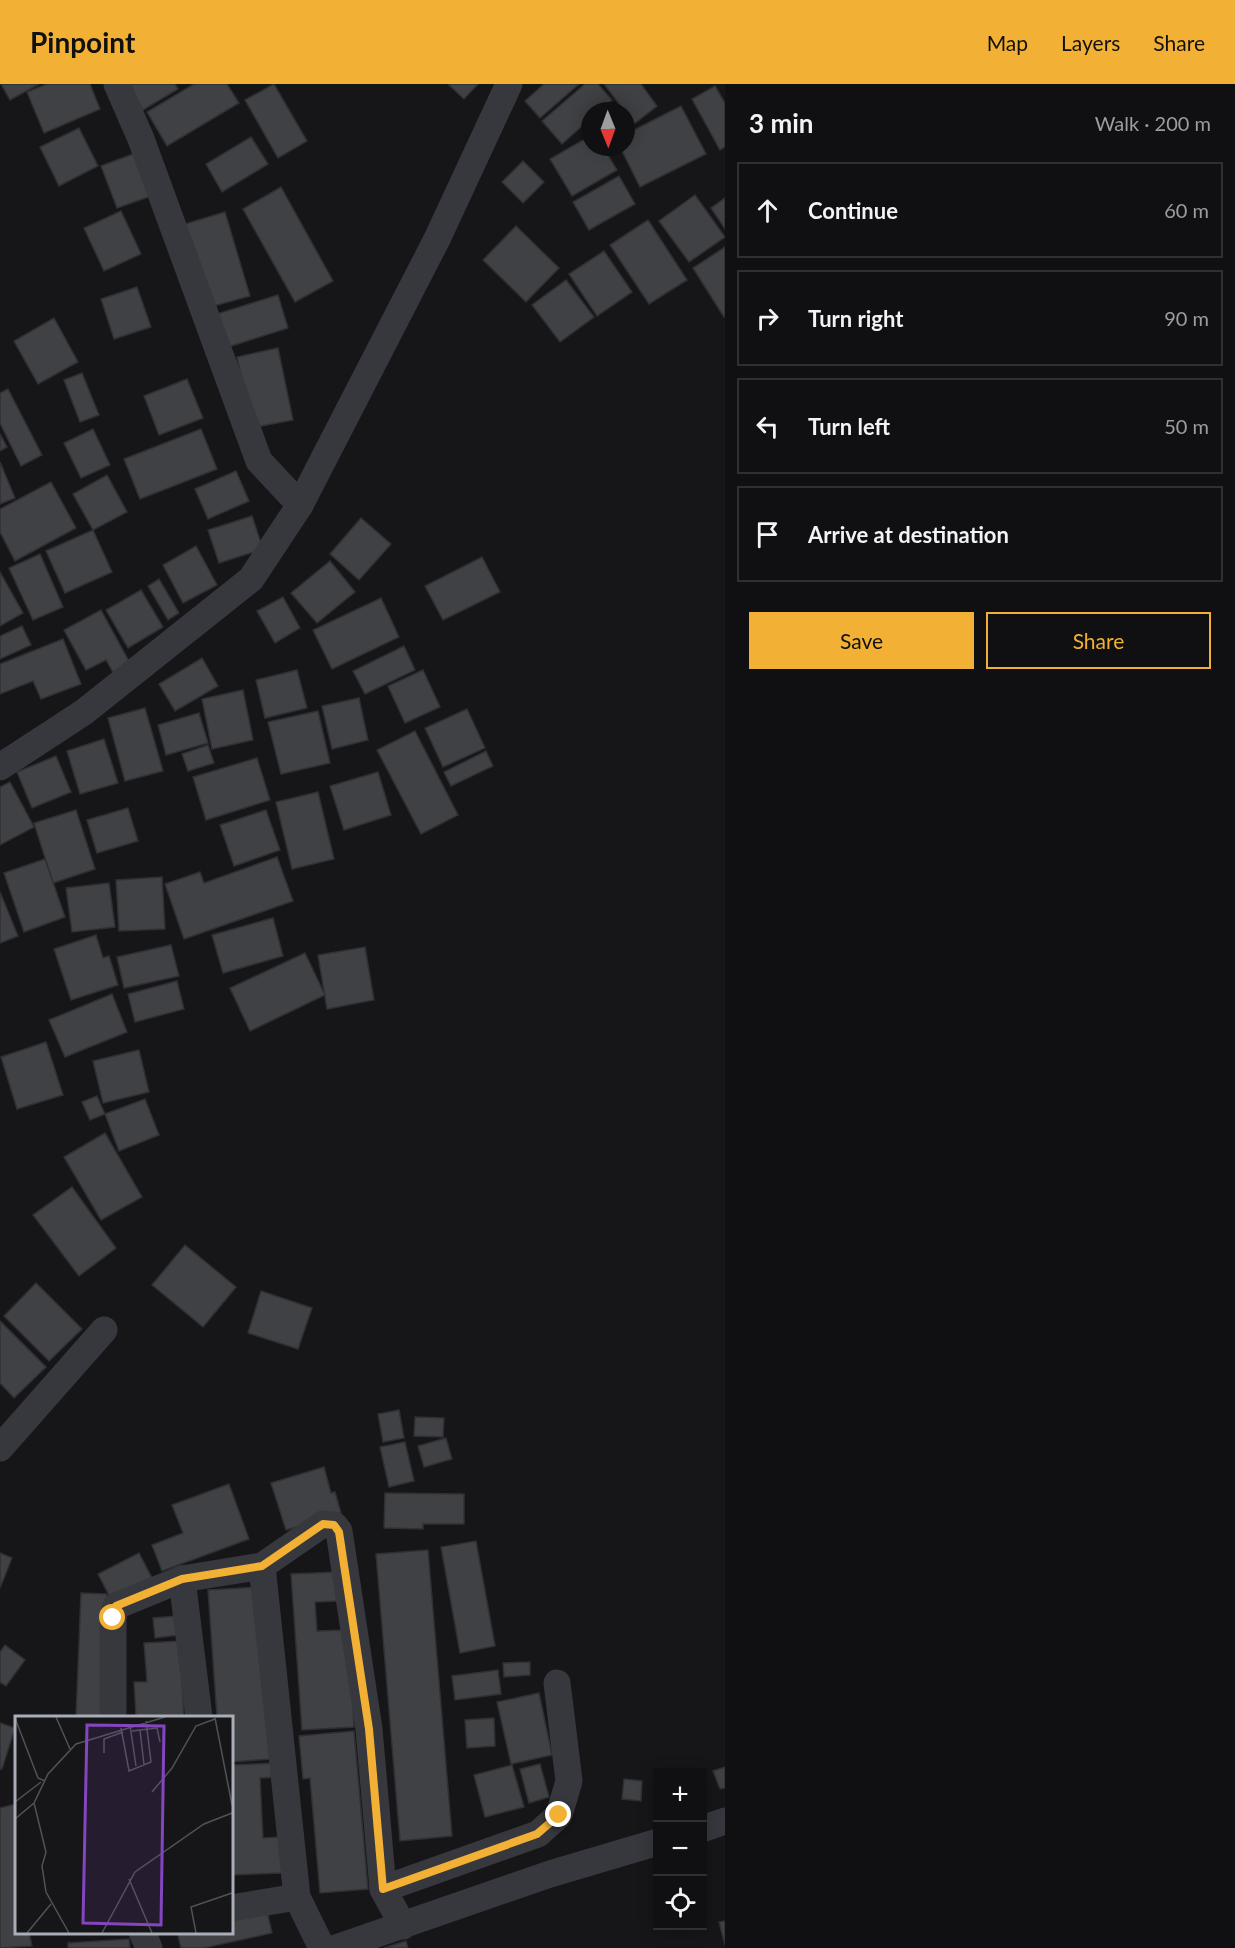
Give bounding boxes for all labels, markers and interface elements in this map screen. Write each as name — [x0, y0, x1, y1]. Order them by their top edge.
text: Pinpoint — [30, 25, 135, 59]
text: Map — [987, 30, 1028, 55]
text: Layers — [1061, 30, 1120, 55]
text: Share — [1153, 30, 1205, 55]
north arrow — [581, 102, 635, 156]
text: 3 min — [749, 107, 813, 139]
text: Walk · 200 m — [1095, 111, 1211, 135]
icon: ahead — [751, 194, 784, 227]
text: Continue — [808, 197, 898, 224]
text: 60 m — [1164, 198, 1209, 222]
icon: right — [751, 302, 784, 335]
text: Turn right — [808, 305, 903, 332]
text: 90 m — [1164, 306, 1209, 330]
icon: left — [751, 410, 784, 443]
text: Turn left — [808, 413, 890, 440]
text: 50 m — [1164, 414, 1209, 438]
icon: arrive — [751, 518, 784, 551]
text: Arrive at destination — [808, 521, 1009, 548]
button: Save — [749, 612, 974, 669]
button: Share — [986, 612, 1211, 669]
route start — [99, 1604, 125, 1630]
inset map — [15, 1716, 232, 1933]
map controls — [653, 1768, 707, 1930]
button: + — [653, 1768, 707, 1822]
route end — [545, 1801, 571, 1827]
button: − — [653, 1822, 707, 1876]
button: locate — [653, 1876, 707, 1930]

